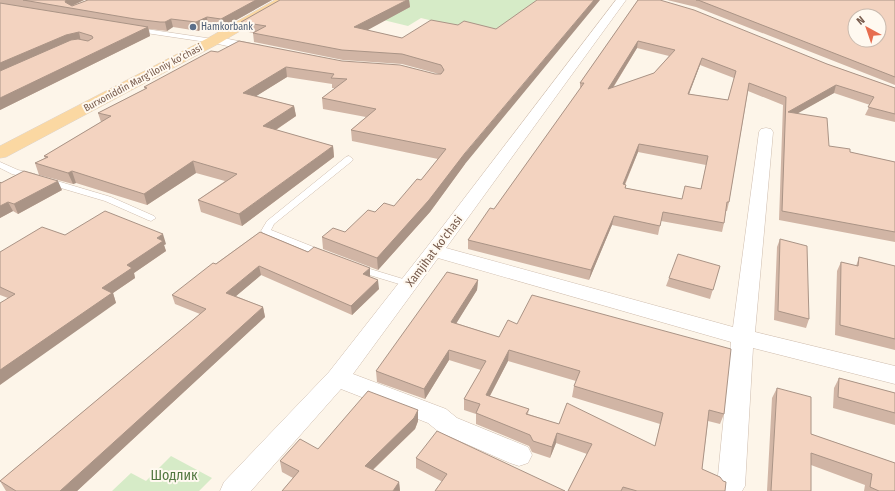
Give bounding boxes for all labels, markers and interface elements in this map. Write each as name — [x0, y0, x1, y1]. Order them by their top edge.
north arrow — [847, 8, 887, 48]
text: N — [854, 14, 868, 28]
place label: Hamkorbank — [201, 21, 253, 33]
marker: Hamkorbank — [188, 22, 198, 32]
street label: Burxoniddin Marg’iloniy ko’chasi — [82, 42, 204, 114]
street label: Xamjihat ko'chasi — [403, 213, 465, 289]
park label: Шодлик — [150, 467, 198, 484]

